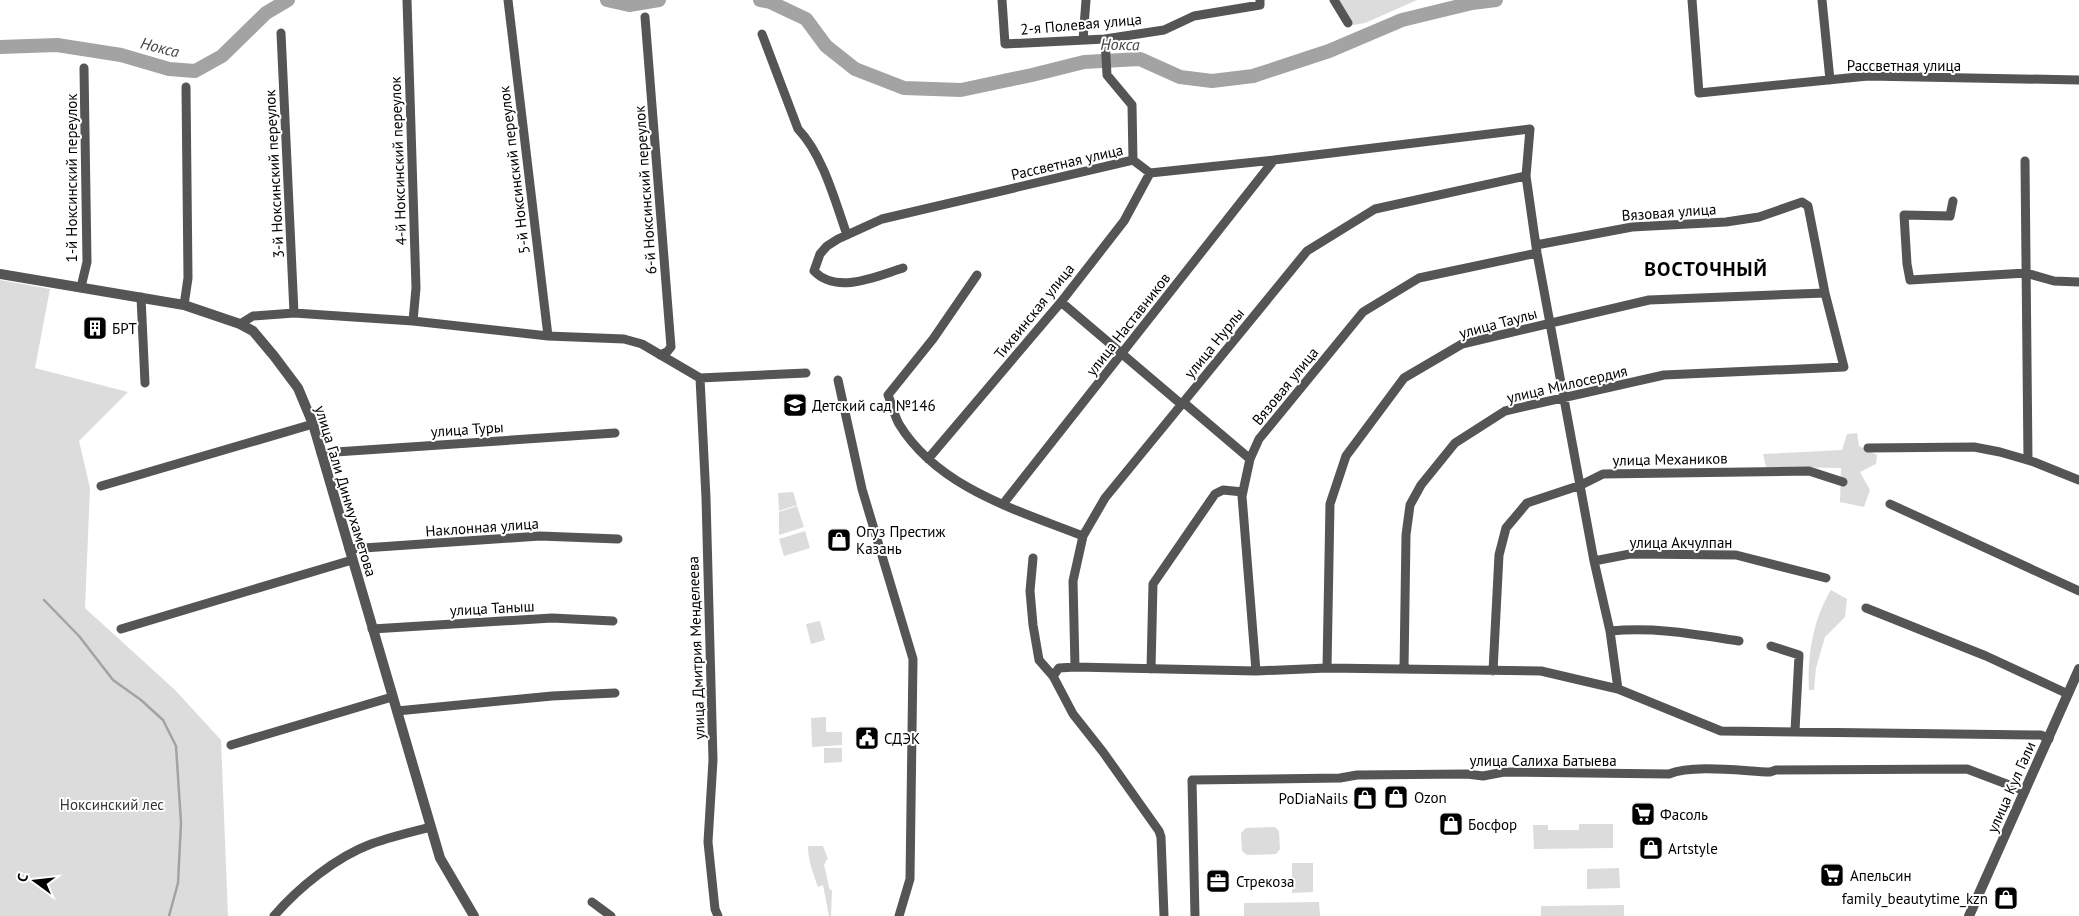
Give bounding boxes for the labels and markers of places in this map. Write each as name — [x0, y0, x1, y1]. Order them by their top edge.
building icon: БРТ — [82, 315, 108, 341]
place label: БРТ — [112, 319, 137, 338]
school or university icon: Детский сад №146 — [782, 392, 808, 418]
place label: Детский сад №146 — [812, 396, 936, 415]
place label: Огуз Престиж Казань — [856, 522, 946, 558]
shop icon: Огуз Престиж Казань — [826, 527, 852, 553]
public building icon: СДЭК — [854, 725, 880, 751]
place label: СДЭК — [884, 729, 920, 748]
shop icon: Ozon — [1383, 784, 1409, 810]
shop icon: PoDiaNails — [1352, 785, 1378, 811]
place label: Ozon — [1414, 788, 1447, 807]
place label: PoDiaNails — [1279, 789, 1348, 808]
supermarket icon: Фасоль — [1630, 801, 1656, 827]
place label: Фасоль — [1660, 805, 1708, 824]
shop icon: Босфор — [1438, 811, 1464, 837]
place label: Босфор — [1468, 815, 1517, 834]
shop icon: Artstyle — [1638, 835, 1664, 861]
place label: Artstyle — [1668, 839, 1718, 858]
supermarket icon: Апельсин — [1819, 862, 1845, 888]
place label: Апельсин — [1850, 866, 1912, 885]
office icon: Стрекоза — [1205, 868, 1231, 894]
place label: Стрекоза — [1236, 872, 1294, 891]
shop icon: family_beautytime_kzn — [1993, 885, 2019, 911]
place label: family_beautytime_kzn — [1842, 889, 1988, 908]

